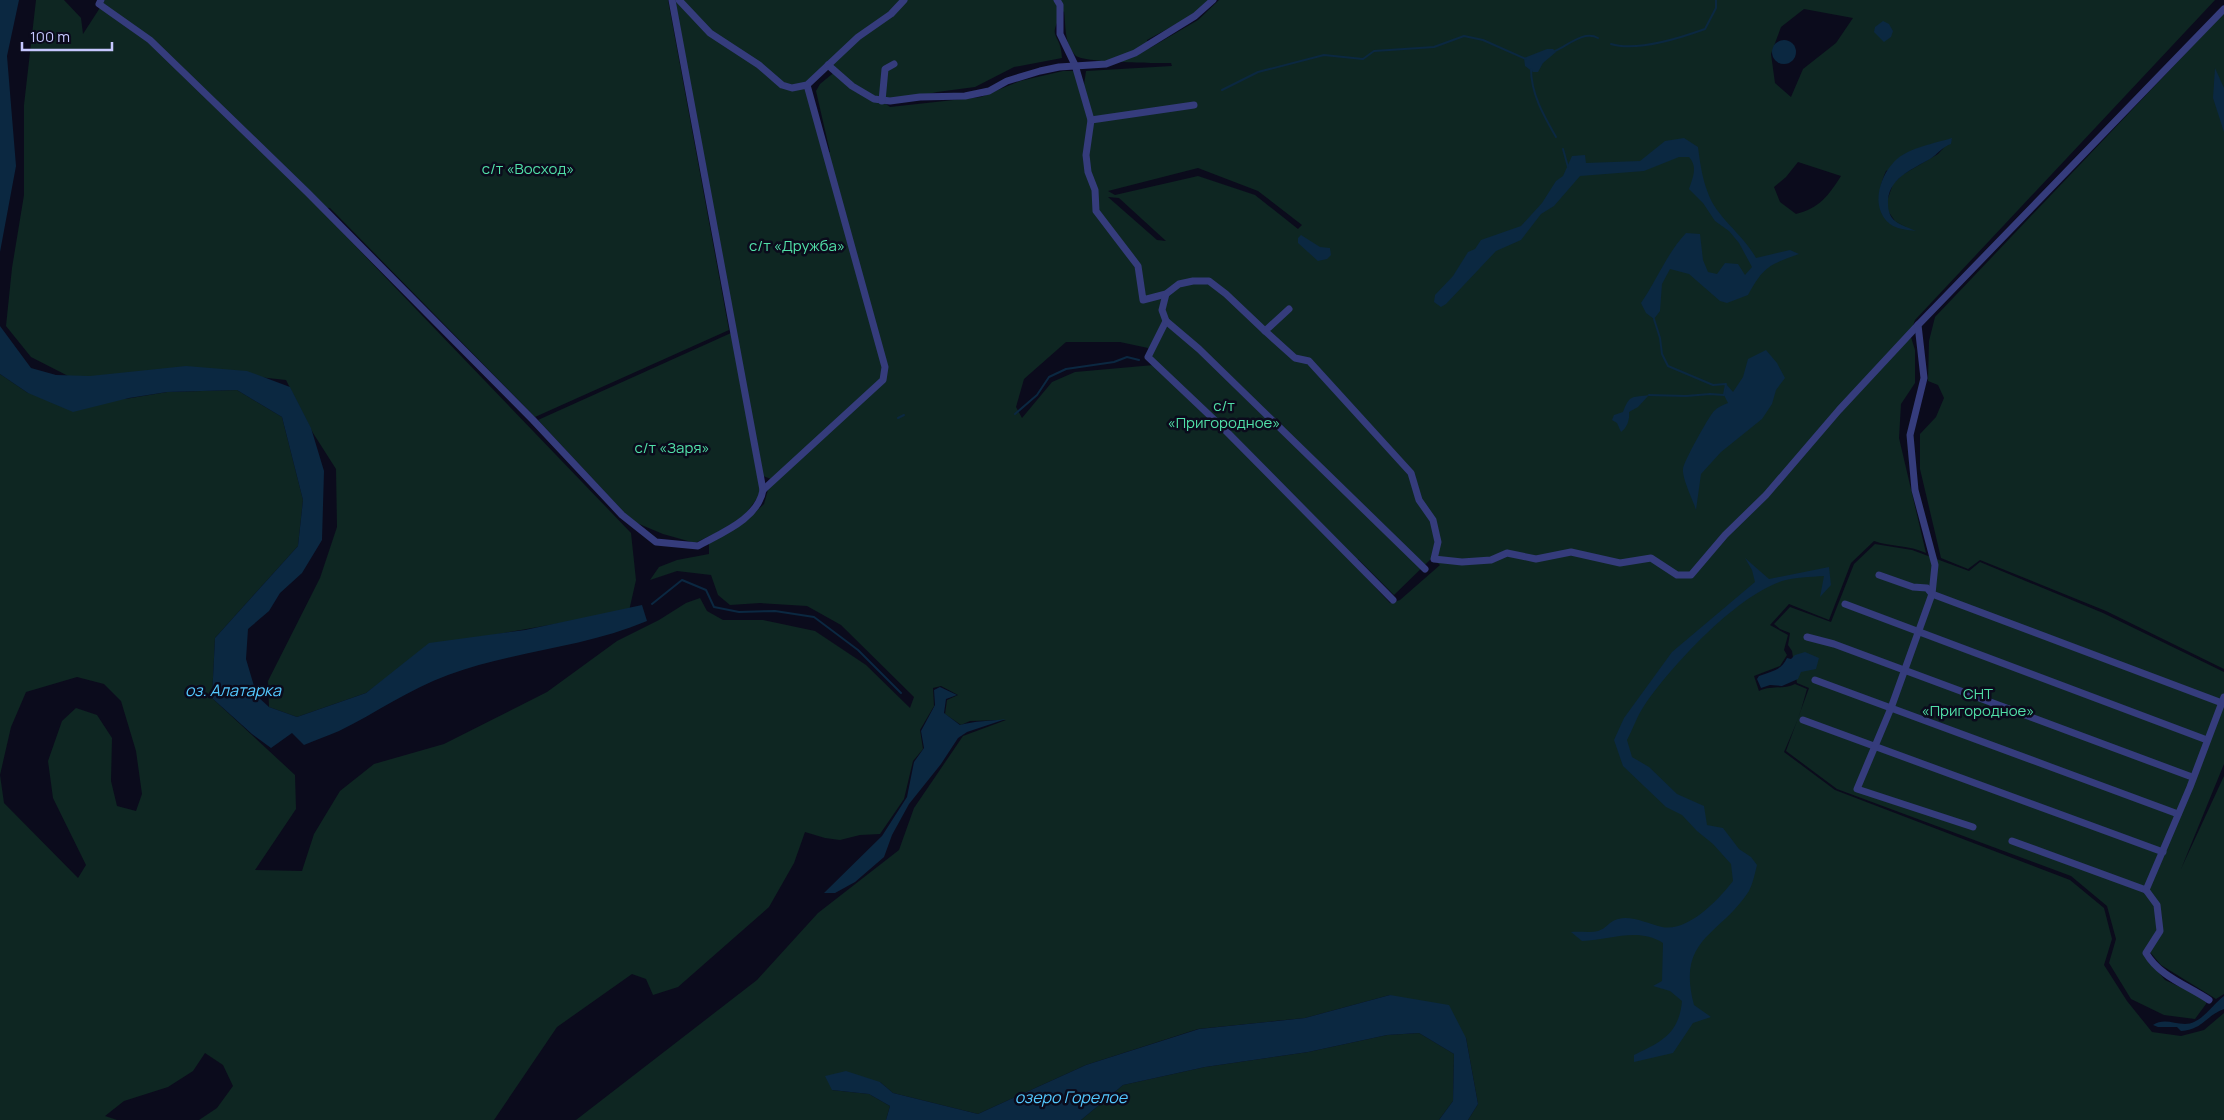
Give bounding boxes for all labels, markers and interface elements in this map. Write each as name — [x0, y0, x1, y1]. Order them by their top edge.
scale bar — [22, 20, 112, 52]
text: 100 m — [30, 26, 70, 47]
park label: с/т «Восход» — [482, 158, 574, 179]
park label: с/т «Дружба» — [749, 235, 845, 256]
park label: с/т «Пригородное» — [1168, 395, 1280, 433]
park label: с/т «Заря» — [634, 437, 710, 458]
water label: оз. Алатарка — [185, 679, 282, 701]
park label: СНТ «Пригородное» — [1922, 683, 2034, 721]
water label: озеро Горелое — [1015, 1086, 1129, 1108]

